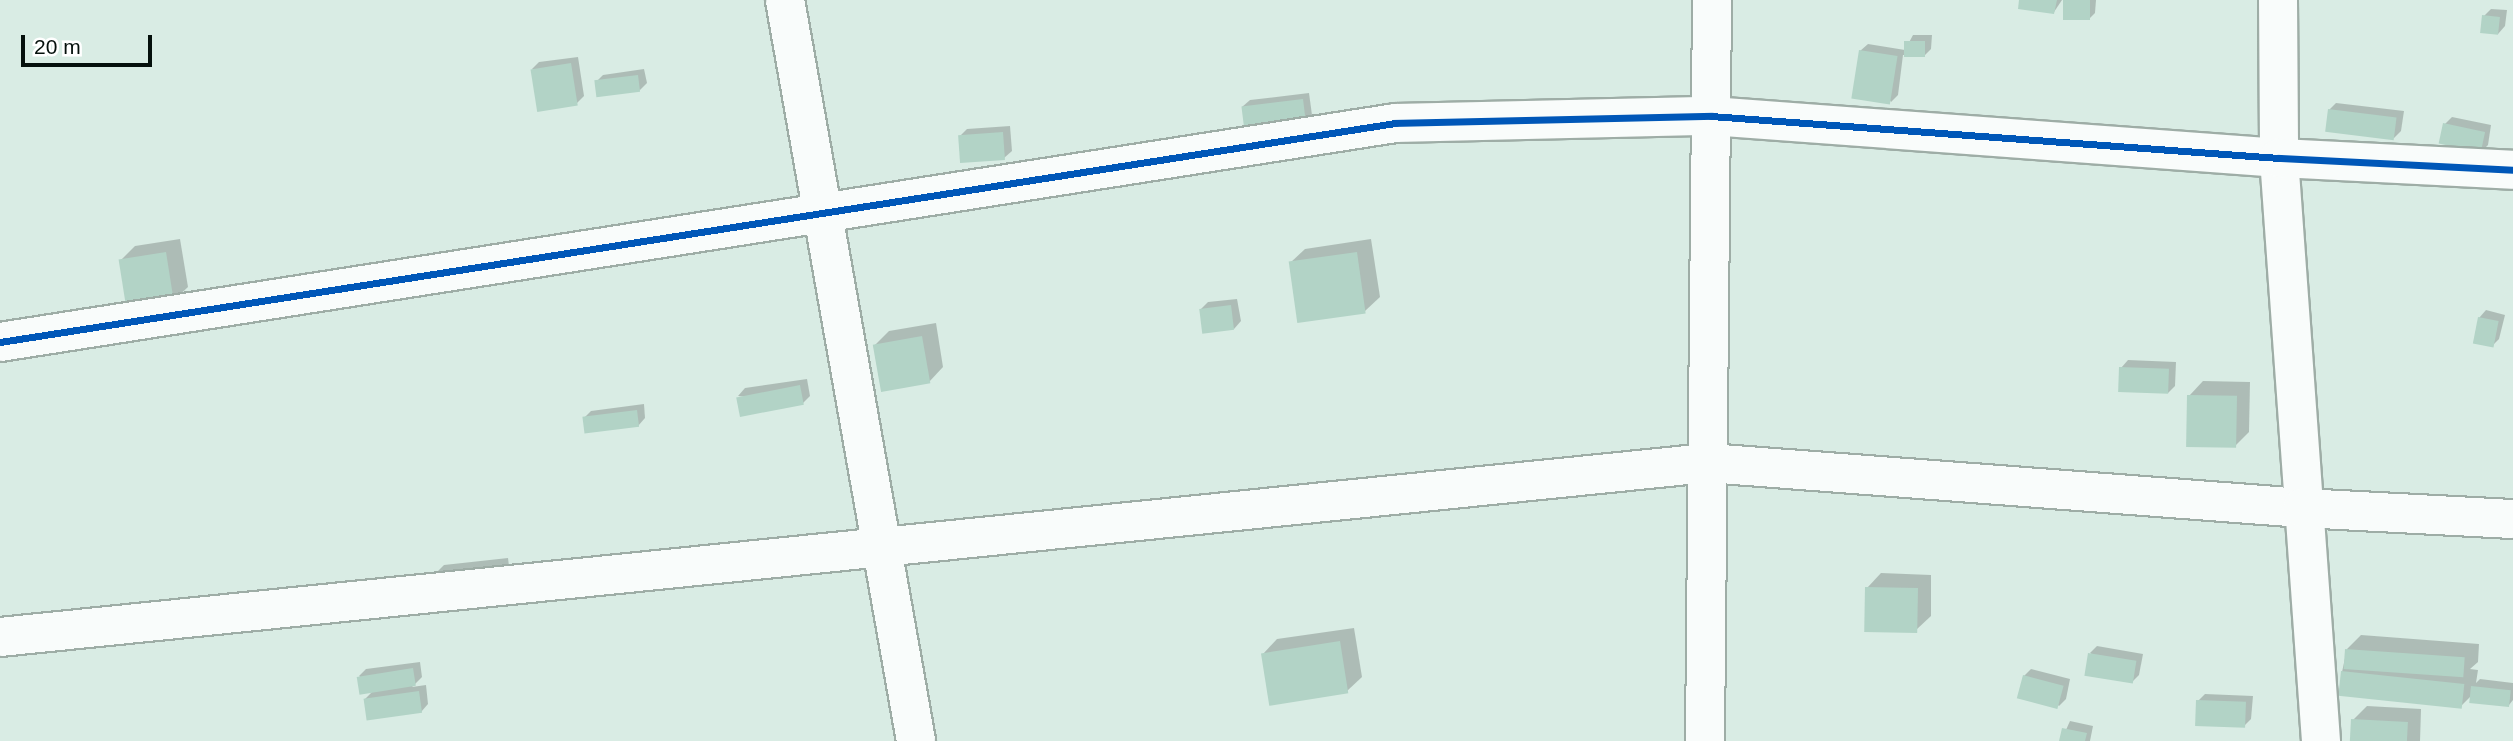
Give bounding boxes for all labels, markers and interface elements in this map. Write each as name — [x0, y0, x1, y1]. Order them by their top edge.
scale bar — [24, 21, 156, 65]
text: 20 m — [34, 35, 81, 58]

